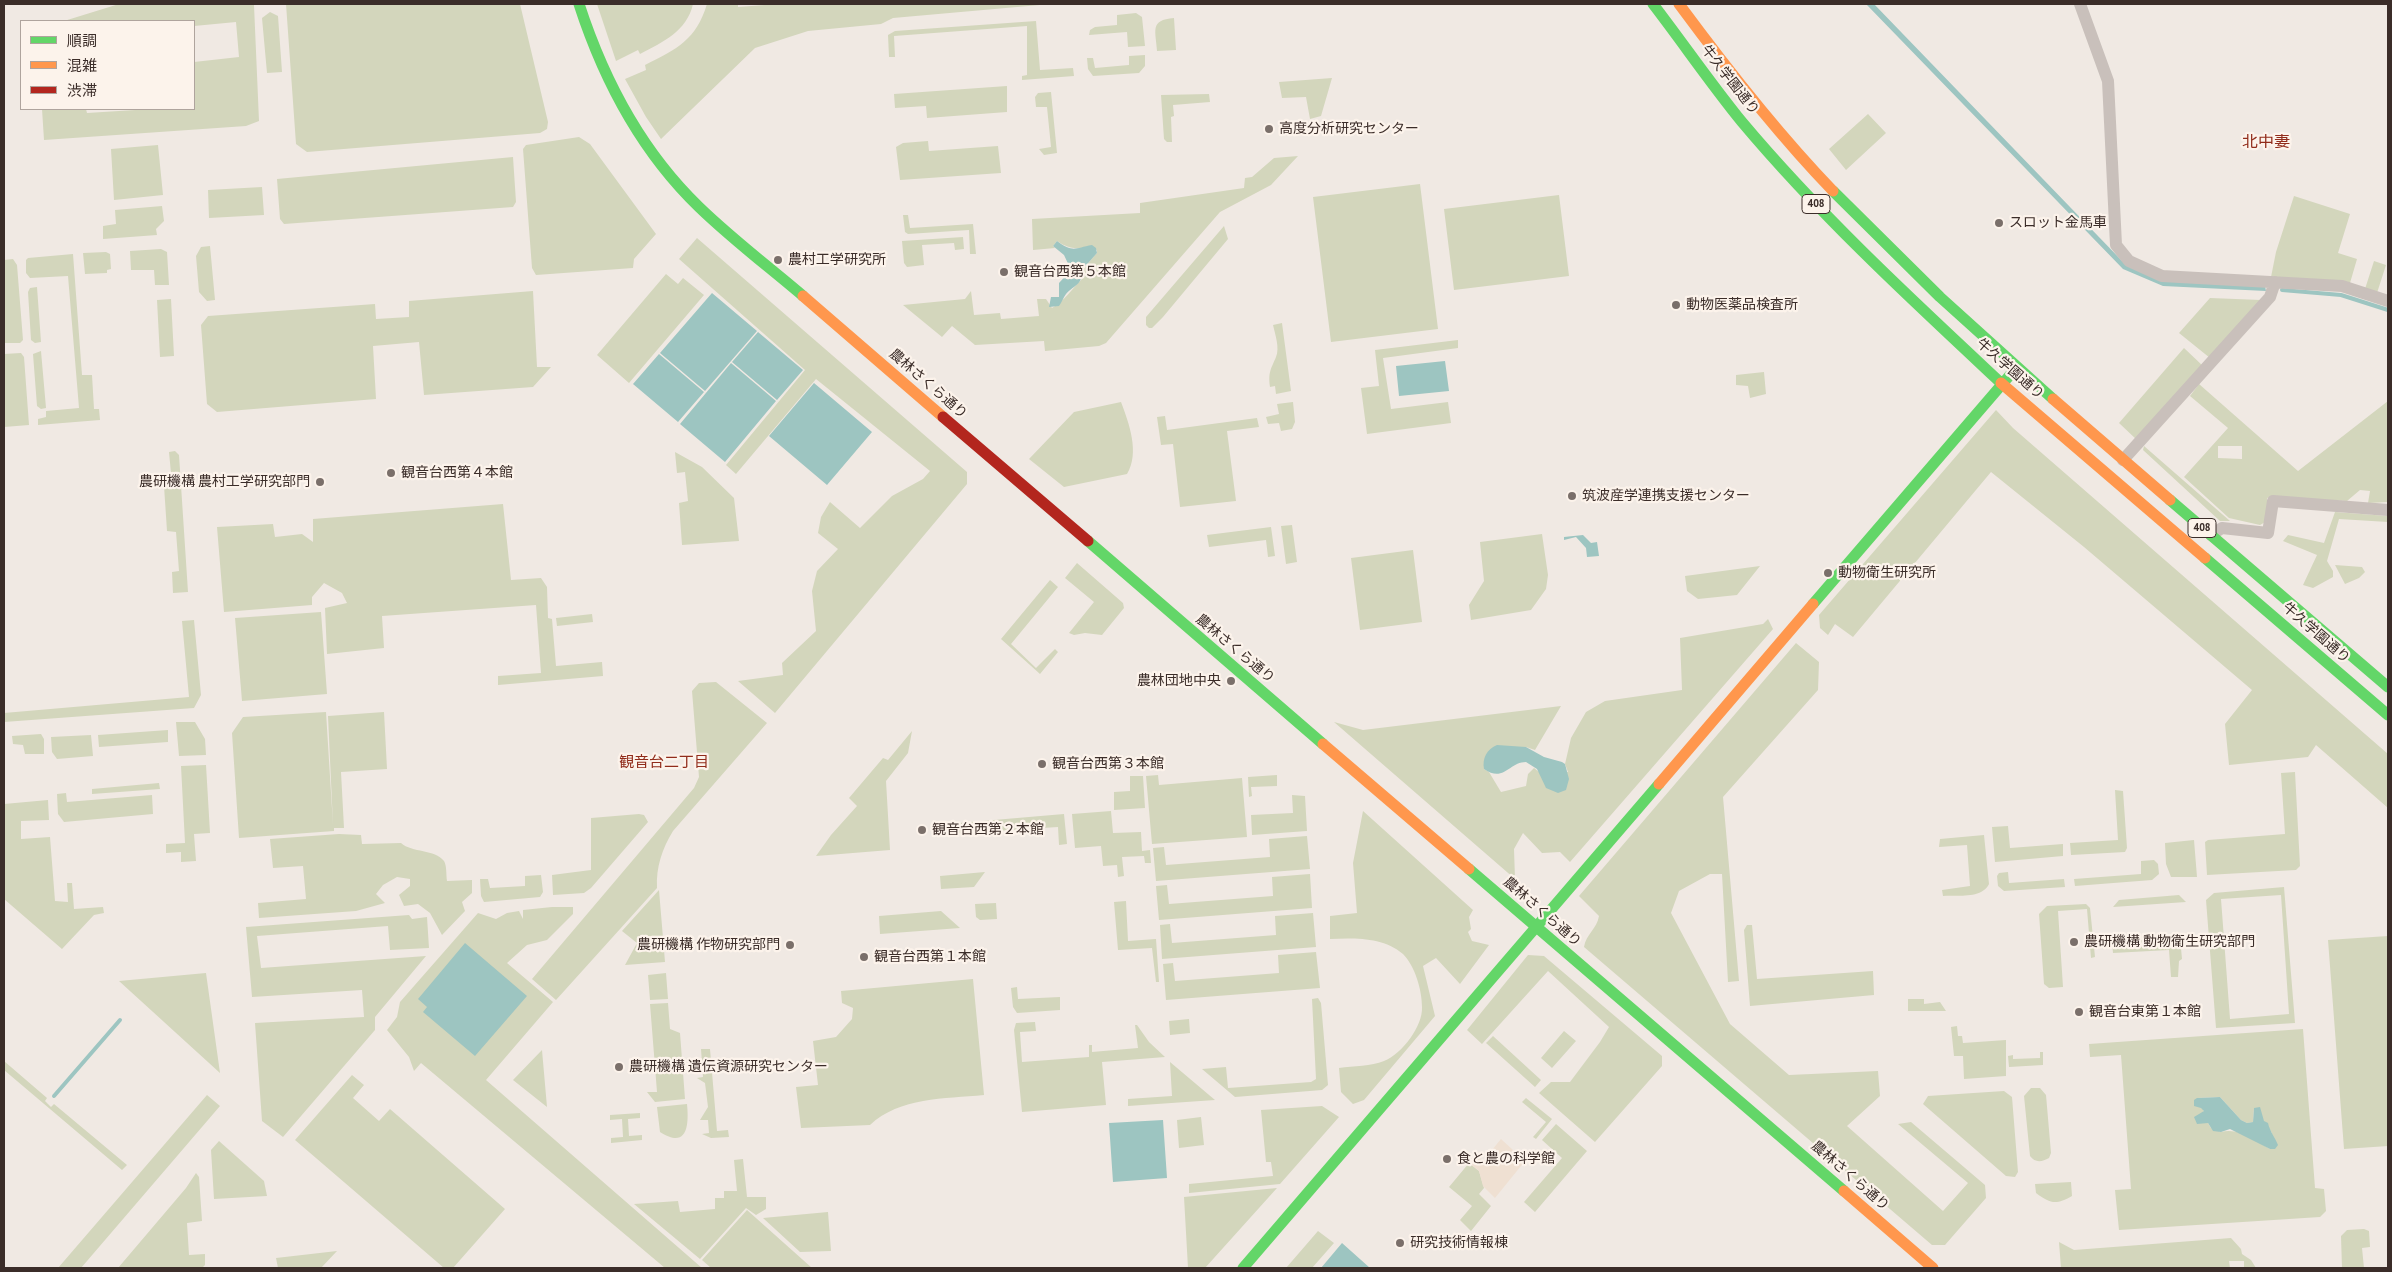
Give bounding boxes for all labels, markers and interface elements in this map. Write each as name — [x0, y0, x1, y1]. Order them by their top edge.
legend — [20, 20, 195, 110]
text: 順調 — [67, 31, 97, 50]
street label: 牛久学園通り — [1698, 42, 1762, 118]
text: 混雑 — [67, 56, 97, 75]
text: 渋滞 — [67, 81, 97, 100]
place label: 高度分析研究センター — [1279, 121, 1419, 137]
marker: 高度分析研究センター — [1263, 123, 1275, 135]
district label: 北中妻 — [2242, 132, 2290, 152]
road number: 408 — [1802, 194, 1830, 213]
place label: スロット金馬車 — [2009, 215, 2107, 231]
marker: スロット金馬車 — [1993, 217, 2005, 229]
place label: 農村工学研究所 — [788, 252, 886, 268]
marker: 農村工学研究所 — [772, 254, 784, 266]
place label: 観音台西第５本館 — [1014, 264, 1126, 280]
marker: 観音台西第５本館 — [998, 266, 1010, 278]
place label: 動物医薬品検査所 — [1686, 297, 1798, 313]
marker: 動物医薬品検査所 — [1670, 299, 1682, 311]
street label: 牛久学園通り — [1973, 335, 2047, 403]
street label: 農林さくら通り — [886, 346, 970, 422]
place label: 観音台西第４本館 — [401, 465, 513, 481]
marker: 観音台西第４本館 — [385, 467, 397, 479]
place label: 農研機構 農村工学研究部門 — [139, 474, 310, 490]
marker: 農研機構 農村工学研究部門 — [314, 476, 326, 488]
place label: 筑波産学連携支援センター — [1582, 488, 1750, 504]
marker: 筑波産学連携支援センター — [1566, 490, 1578, 502]
road number: 408 — [2188, 518, 2216, 538]
place label: 動物衛生研究所 — [1838, 565, 1936, 581]
marker: 動物衛生研究所 — [1822, 567, 1834, 579]
street label: 牛久学園通り — [2279, 599, 2353, 667]
street label: 農林さくら通り — [1192, 611, 1278, 687]
place label: 農林団地中央 — [1137, 673, 1221, 689]
marker: 農林団地中央 — [1225, 675, 1237, 687]
district label: 観音台二丁目 — [619, 754, 709, 772]
place label: 観音台西第３本館 — [1052, 756, 1164, 772]
marker: 観音台西第３本館 — [1036, 758, 1048, 770]
place label: 観音台西第２本館 — [932, 822, 1044, 838]
marker: 観音台西第２本館 — [916, 824, 928, 836]
street label: 農林さくら通り — [1500, 874, 1584, 950]
place label: 農研機構 動物衛生研究部門 — [2084, 934, 2255, 950]
marker: 農研機構 動物衛生研究部門 — [2068, 936, 2080, 948]
place label: 農研機構 作物研究部門 — [637, 937, 780, 953]
marker: 農研機構 作物研究部門 — [784, 939, 796, 951]
place label: 観音台西第１本館 — [874, 949, 986, 965]
marker: 観音台西第１本館 — [858, 951, 870, 963]
place label: 観音台東第１本館 — [2089, 1004, 2201, 1020]
marker: 観音台東第１本館 — [2073, 1006, 2085, 1018]
place label: 農研機構 遺伝資源研究センター — [629, 1059, 828, 1075]
marker: 農研機構 遺伝資源研究センター — [613, 1061, 625, 1073]
street label: 農林さくら通り — [1808, 1138, 1892, 1214]
place label: 食と農の科学館 — [1457, 1151, 1555, 1167]
marker: 食と農の科学館 — [1441, 1153, 1453, 1165]
place label: 研究技術情報棟 — [1410, 1235, 1508, 1251]
marker: 研究技術情報棟 — [1394, 1237, 1406, 1249]

